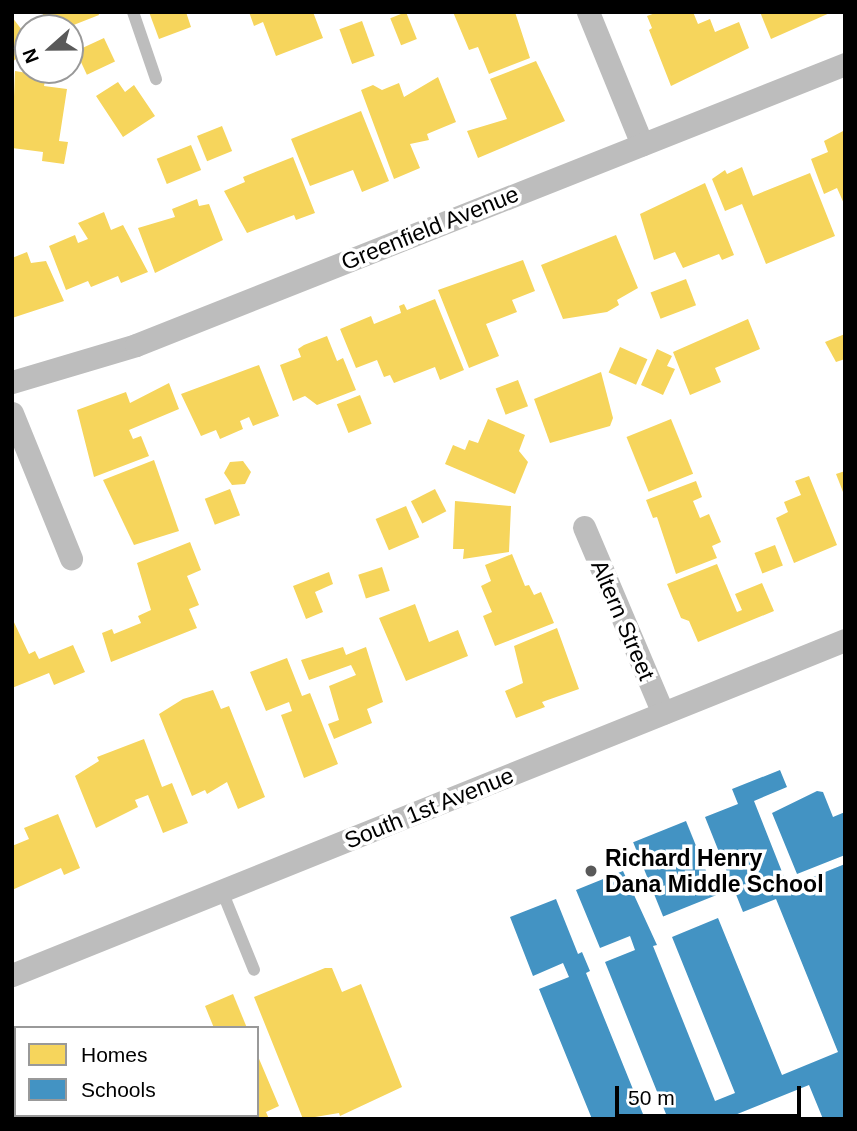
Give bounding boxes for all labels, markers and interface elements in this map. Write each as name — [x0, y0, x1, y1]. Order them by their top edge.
north arrow — [14, 14, 84, 84]
text: N — [19, 46, 43, 66]
street label: Greenfield Avenue — [337, 180, 523, 276]
street label: Altern Street — [585, 556, 661, 684]
street label: South 1st Avenue — [340, 761, 518, 855]
place label: Richard Henry Dana Middle School — [605, 844, 824, 898]
marker: Richard Henry Dana Middle School — [583, 863, 599, 879]
legend — [14, 1026, 259, 1117]
text: Homes — [81, 1043, 148, 1066]
scale bar — [619, 1072, 804, 1116]
text: Schools — [81, 1078, 156, 1101]
text: 50 m — [628, 1086, 675, 1109]

